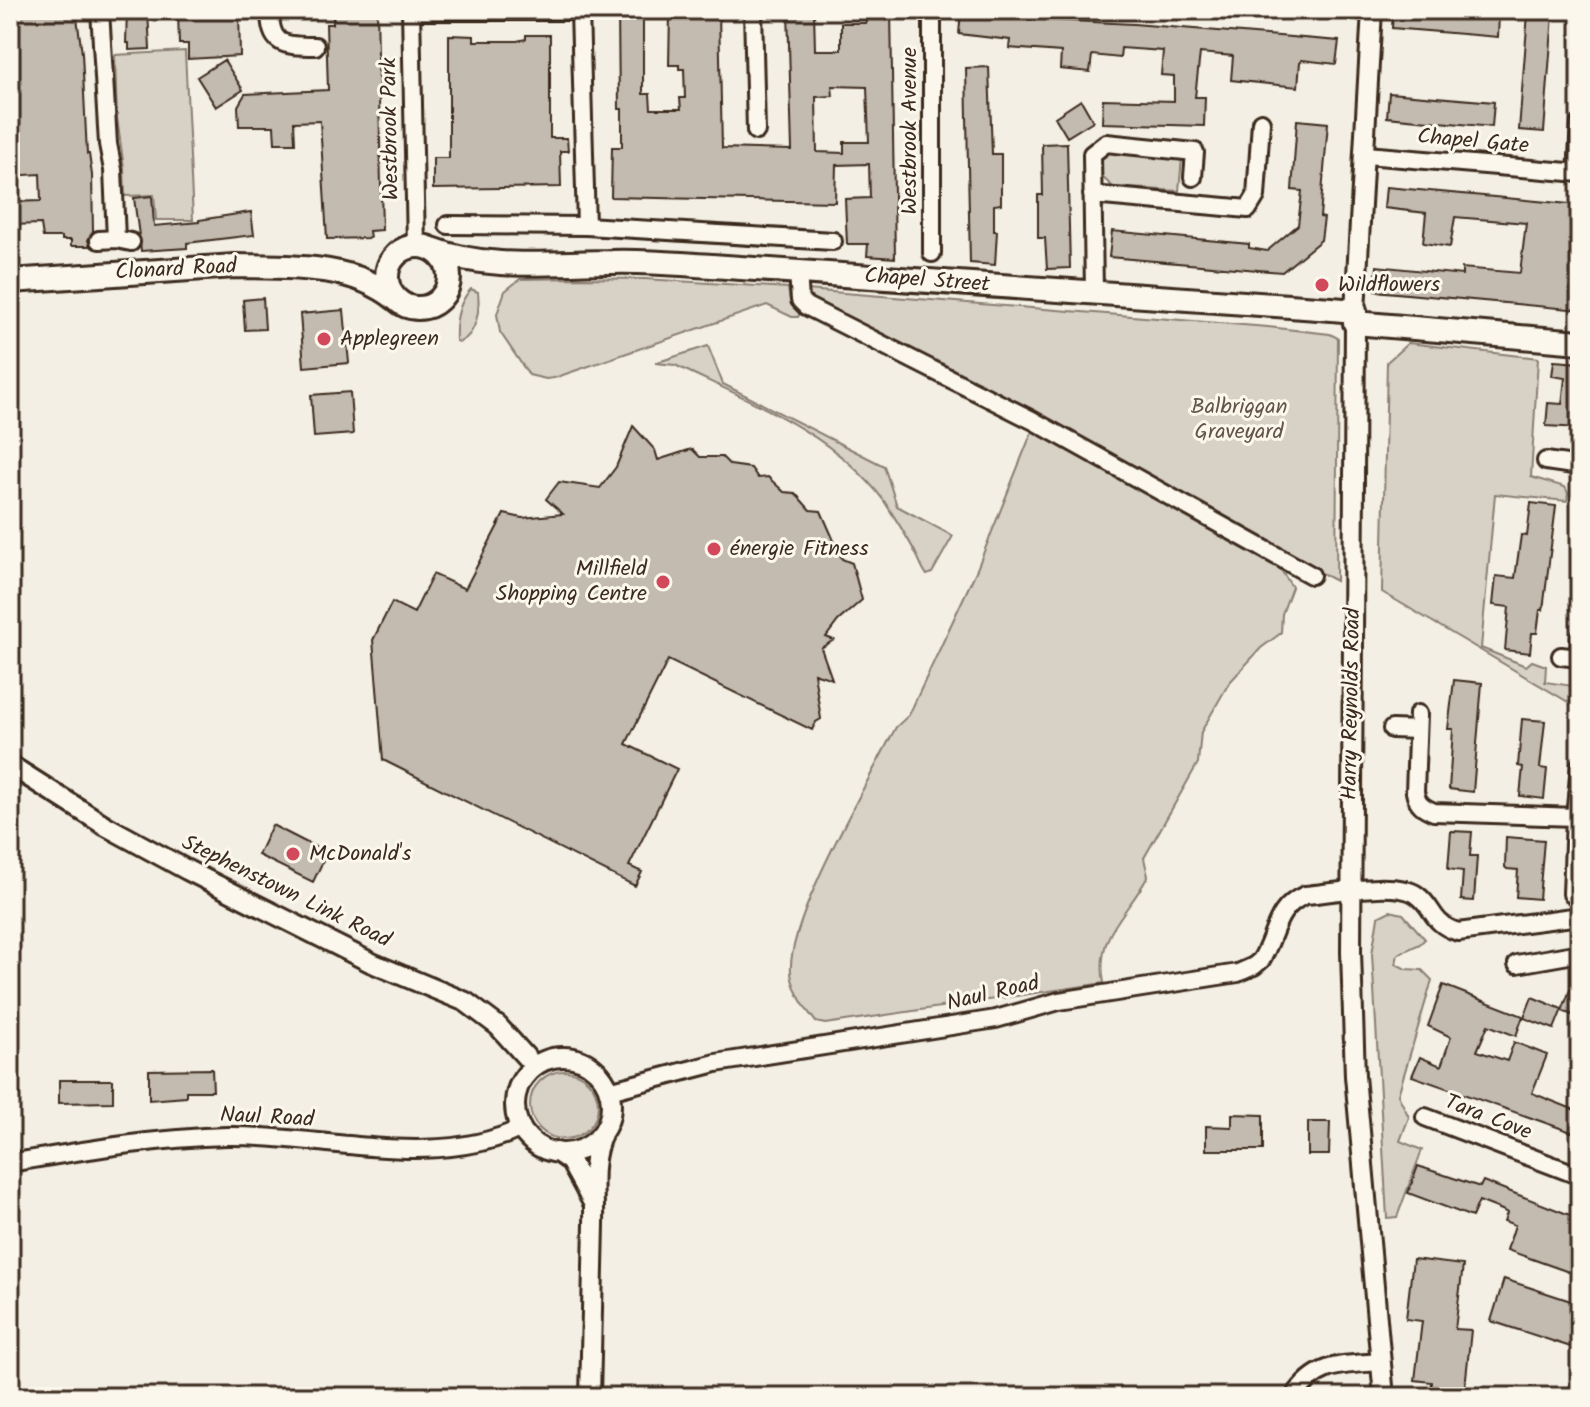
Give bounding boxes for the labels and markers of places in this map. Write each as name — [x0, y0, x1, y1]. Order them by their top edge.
place label: Wildflowers — [1338, 268, 1441, 303]
marker: Wildflowers — [1313, 276, 1331, 294]
place label: Applegreen — [340, 322, 439, 357]
marker: Applegreen — [315, 330, 333, 348]
place label: énergie Fitness — [730, 532, 869, 567]
marker: énergie Fitness — [705, 540, 723, 558]
place label: Millfield Shopping Centre — [496, 552, 648, 612]
marker: Millfield Shopping Centre — [654, 573, 672, 591]
place label: McDonald's — [309, 837, 412, 872]
marker: McDonald's — [284, 845, 302, 863]

